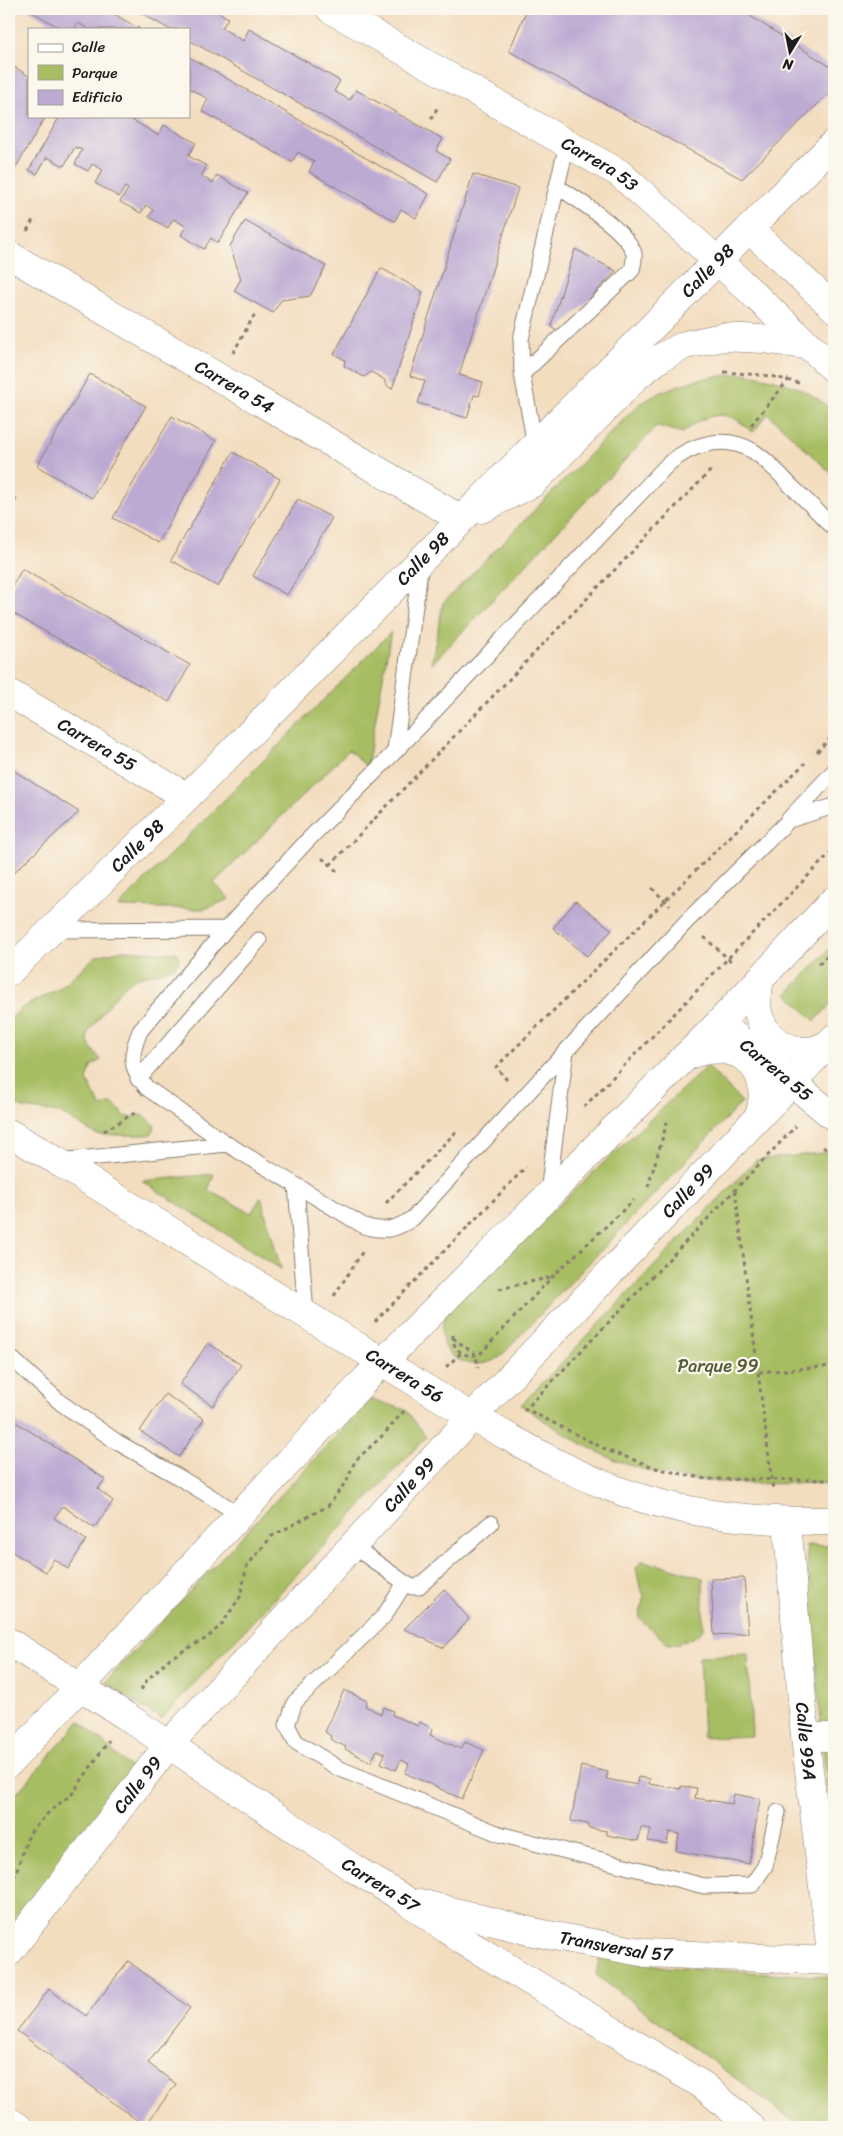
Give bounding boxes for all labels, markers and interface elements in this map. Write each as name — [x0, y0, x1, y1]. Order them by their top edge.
legend — [28, 28, 190, 118]
north arrow — [766, 28, 816, 78]
text: Calle — [72, 34, 105, 60]
text: N — [781, 51, 796, 78]
text: Parque — [72, 60, 117, 86]
text: Edificio — [72, 84, 123, 110]
street label: Carrera 53 — [555, 127, 646, 200]
street label: Calle 98 — [673, 236, 743, 306]
street label: Carrera 54 — [188, 351, 280, 423]
street label: Calle 98 — [388, 524, 458, 593]
street label: Carrera 55 — [51, 709, 143, 780]
street label: Calle 98 — [102, 811, 172, 881]
street label: Carrera 55 — [732, 1030, 820, 1110]
street label: Calle 99 — [653, 1156, 723, 1226]
street label: Carrera 56 — [359, 1339, 450, 1412]
park label: Parque 99 — [677, 1350, 759, 1382]
street label: Calle 99 — [375, 1449, 444, 1520]
street label: Calle 99A — [786, 1701, 826, 1782]
street label: Calle 99 — [105, 1749, 171, 1821]
street label: Carrera 57 — [335, 1849, 428, 1922]
street label: Transversal 57 — [557, 1921, 675, 1970]

